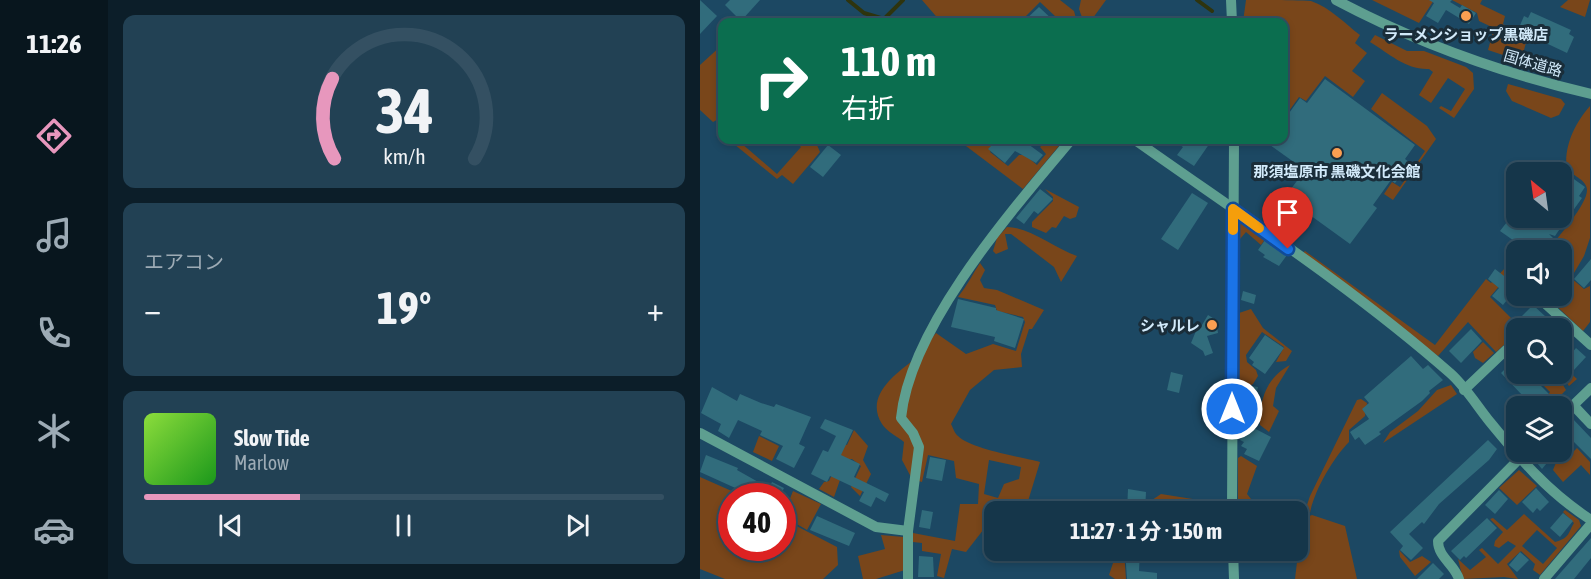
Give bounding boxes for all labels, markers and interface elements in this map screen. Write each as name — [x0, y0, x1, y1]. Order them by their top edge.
marker: ラーメンショップ黒磯店 — [1459, 9, 1473, 23]
place label: ラーメンショップ黒磯店 — [1384, 26, 1548, 43]
text: 11:26 — [26, 28, 82, 59]
text: 110 m — [841, 37, 936, 85]
icon: right — [742, 42, 820, 120]
street label: 国体道路 — [1502, 47, 1564, 79]
text: 34 — [375, 75, 433, 146]
text: 右折 — [841, 93, 895, 124]
icon: directions — [33, 115, 75, 157]
text: km/h — [383, 144, 425, 169]
marker: 那須塩原市 黒磯文化会館 — [1330, 146, 1344, 160]
north arrow — [1506, 162, 1572, 228]
map controls — [1506, 162, 1572, 462]
place label: 那須塩原市 黒磯文化会館 — [1253, 163, 1421, 180]
pin — [1262, 187, 1313, 249]
icon: arrive — [1271, 196, 1304, 229]
icon: music — [33, 214, 75, 256]
button: sound — [1506, 240, 1572, 306]
text: エアコン — [144, 250, 224, 273]
text: 19° — [377, 282, 431, 334]
text: − — [144, 290, 161, 328]
text: + — [647, 290, 664, 328]
icon: phone — [33, 312, 75, 354]
place label: シャルレ — [1140, 317, 1200, 334]
marker: シャルレ — [1205, 318, 1219, 332]
button: search — [1506, 318, 1572, 384]
position arrow — [1200, 377, 1264, 441]
button: layers — [1506, 396, 1572, 462]
icon: climate — [33, 410, 75, 452]
text: Slow Tide — [234, 425, 310, 451]
text: Marlow — [234, 451, 289, 474]
speed limit sign: 40 — [718, 483, 796, 561]
icon: car — [33, 509, 75, 551]
icon: previous — [214, 509, 247, 542]
icon: pause — [387, 509, 420, 542]
icon: next — [561, 509, 594, 542]
text: 11:27 · 1 分 · 150 m — [1070, 518, 1222, 544]

